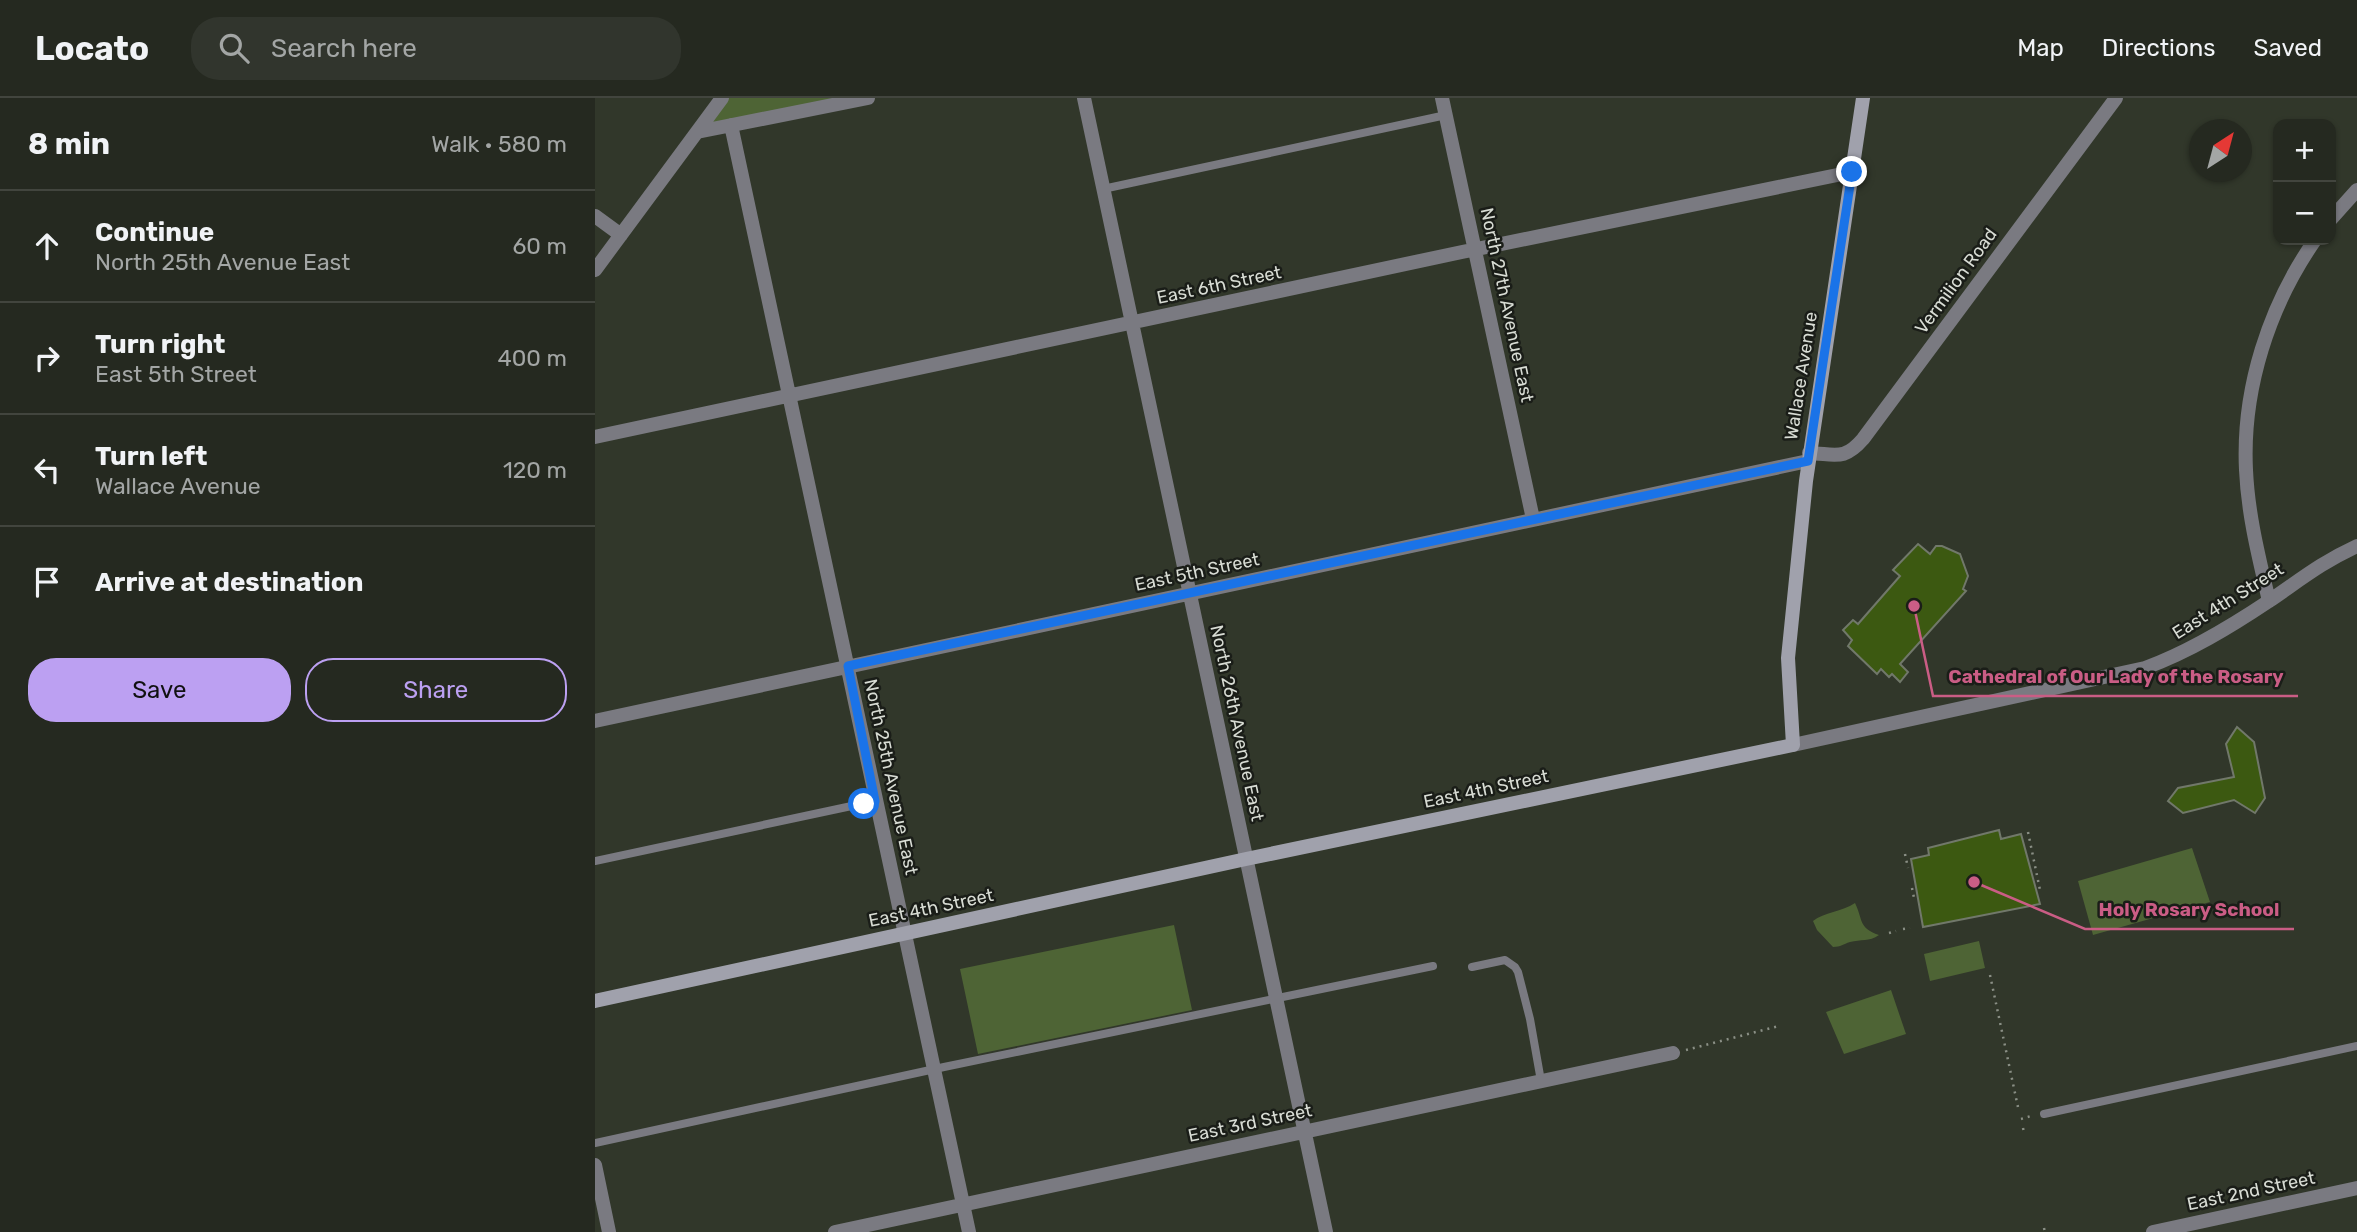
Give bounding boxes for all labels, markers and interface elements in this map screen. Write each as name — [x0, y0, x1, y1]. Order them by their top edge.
search box — [191, 17, 681, 80]
text: Locato — [35, 29, 149, 68]
icon: search — [215, 29, 253, 67]
text: Search here — [271, 33, 417, 64]
text: Map — [2017, 34, 2064, 62]
text: Directions — [2102, 34, 2215, 62]
text: Saved — [2253, 34, 2322, 62]
north arrow — [2189, 119, 2252, 182]
map controls — [2273, 119, 2336, 245]
button: + — [2273, 119, 2336, 182]
text: 8 min — [28, 126, 110, 162]
text: Walk · 580 m — [431, 130, 567, 158]
route end — [1836, 156, 1867, 187]
button: − — [2273, 182, 2336, 245]
street label: North 27th Avenue East — [1476, 206, 1538, 404]
text: Continue — [95, 217, 214, 248]
street label: Vermilion Road — [1910, 224, 2002, 338]
icon: ahead — [28, 227, 66, 265]
text: 60 m — [512, 232, 567, 260]
text: North 25th Avenue East — [95, 248, 350, 276]
street label: East 6th Street — [1155, 261, 1283, 309]
street label: Wallace Avenue — [1780, 310, 1822, 442]
text: Turn right — [95, 329, 225, 360]
icon: right — [28, 339, 66, 377]
text: 400 m — [497, 344, 567, 372]
text: East 5th Street — [95, 360, 257, 388]
text: Turn left — [95, 441, 207, 472]
icon: left — [28, 451, 66, 489]
text: 120 m — [503, 456, 567, 484]
text: Wallace Avenue — [95, 472, 261, 500]
street label: East 5th Street — [1133, 548, 1261, 596]
street label: East 4th Street — [2168, 558, 2288, 644]
icon: arrive — [28, 563, 66, 601]
text: Arrive at destination — [95, 567, 363, 598]
street label: North 26th Avenue East — [1205, 623, 1269, 823]
callout: Cathedral of Our Lady of the Rosary — [1933, 656, 2298, 696]
button: Save — [28, 658, 291, 722]
button: Share — [305, 658, 567, 722]
text: Cathedral of Our Lady of the Rosary — [1948, 665, 2284, 688]
street label: North 25th Avenue East — [859, 677, 923, 877]
street label: East 4th Street — [1422, 765, 1550, 813]
route start — [848, 788, 879, 819]
street label: East 4th Street — [867, 884, 995, 932]
callout: Holy Rosary School — [2085, 889, 2294, 929]
text: Holy Rosary School — [2099, 898, 2279, 921]
street label: East 3rd Street — [1186, 1099, 1314, 1147]
street label: East 2nd Street — [2185, 1167, 2317, 1215]

